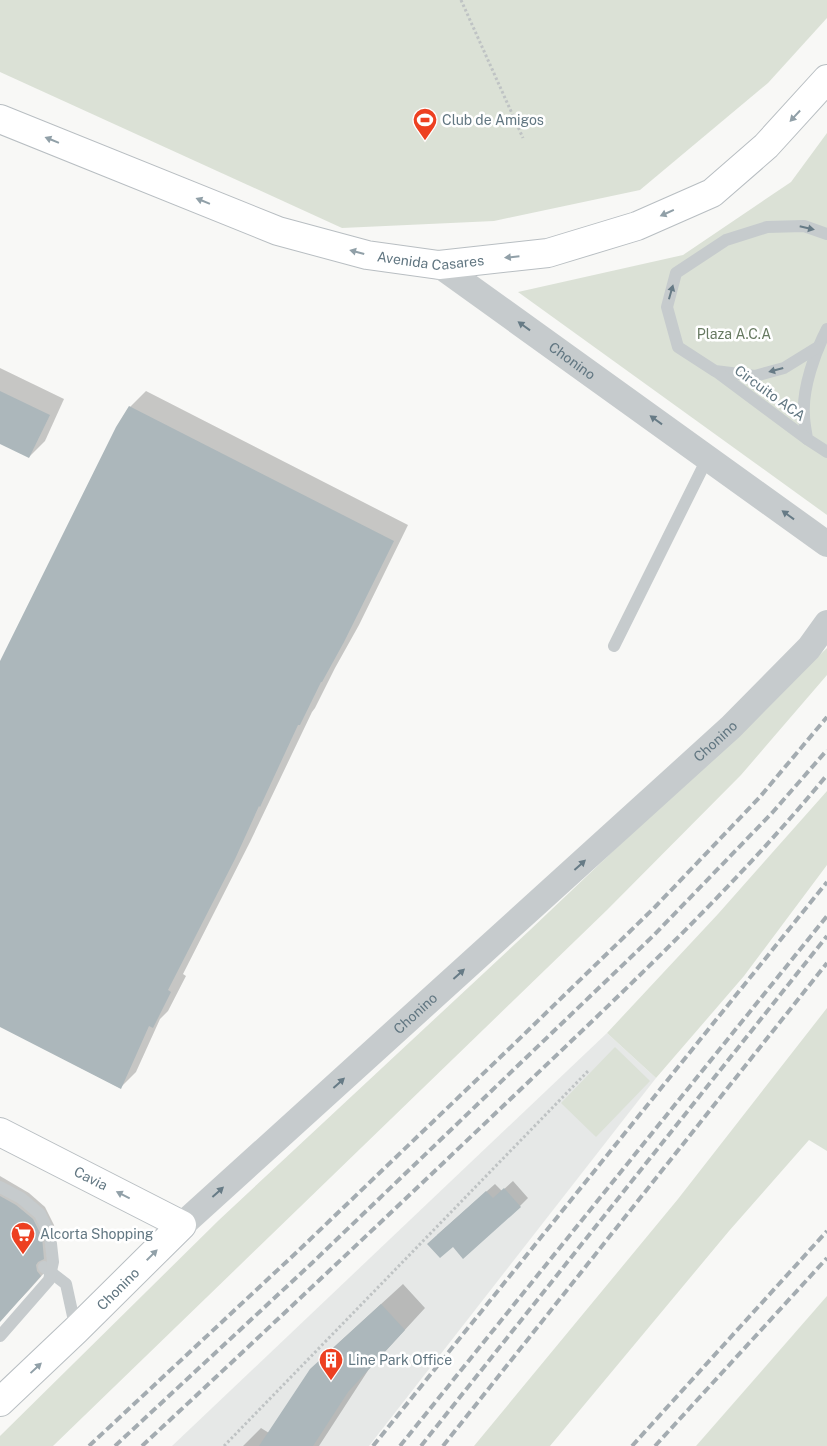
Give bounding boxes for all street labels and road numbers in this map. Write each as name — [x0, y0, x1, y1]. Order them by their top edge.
street label: Avenida Casares — [376, 249, 485, 273]
street label: Chonino — [546, 339, 599, 383]
street label: Circuito ACA — [732, 362, 808, 424]
street label: Chonino — [690, 717, 741, 765]
street label: Chonino — [390, 989, 440, 1037]
street label: Cavia — [71, 1163, 110, 1194]
street label: Chonino — [94, 1264, 143, 1313]

